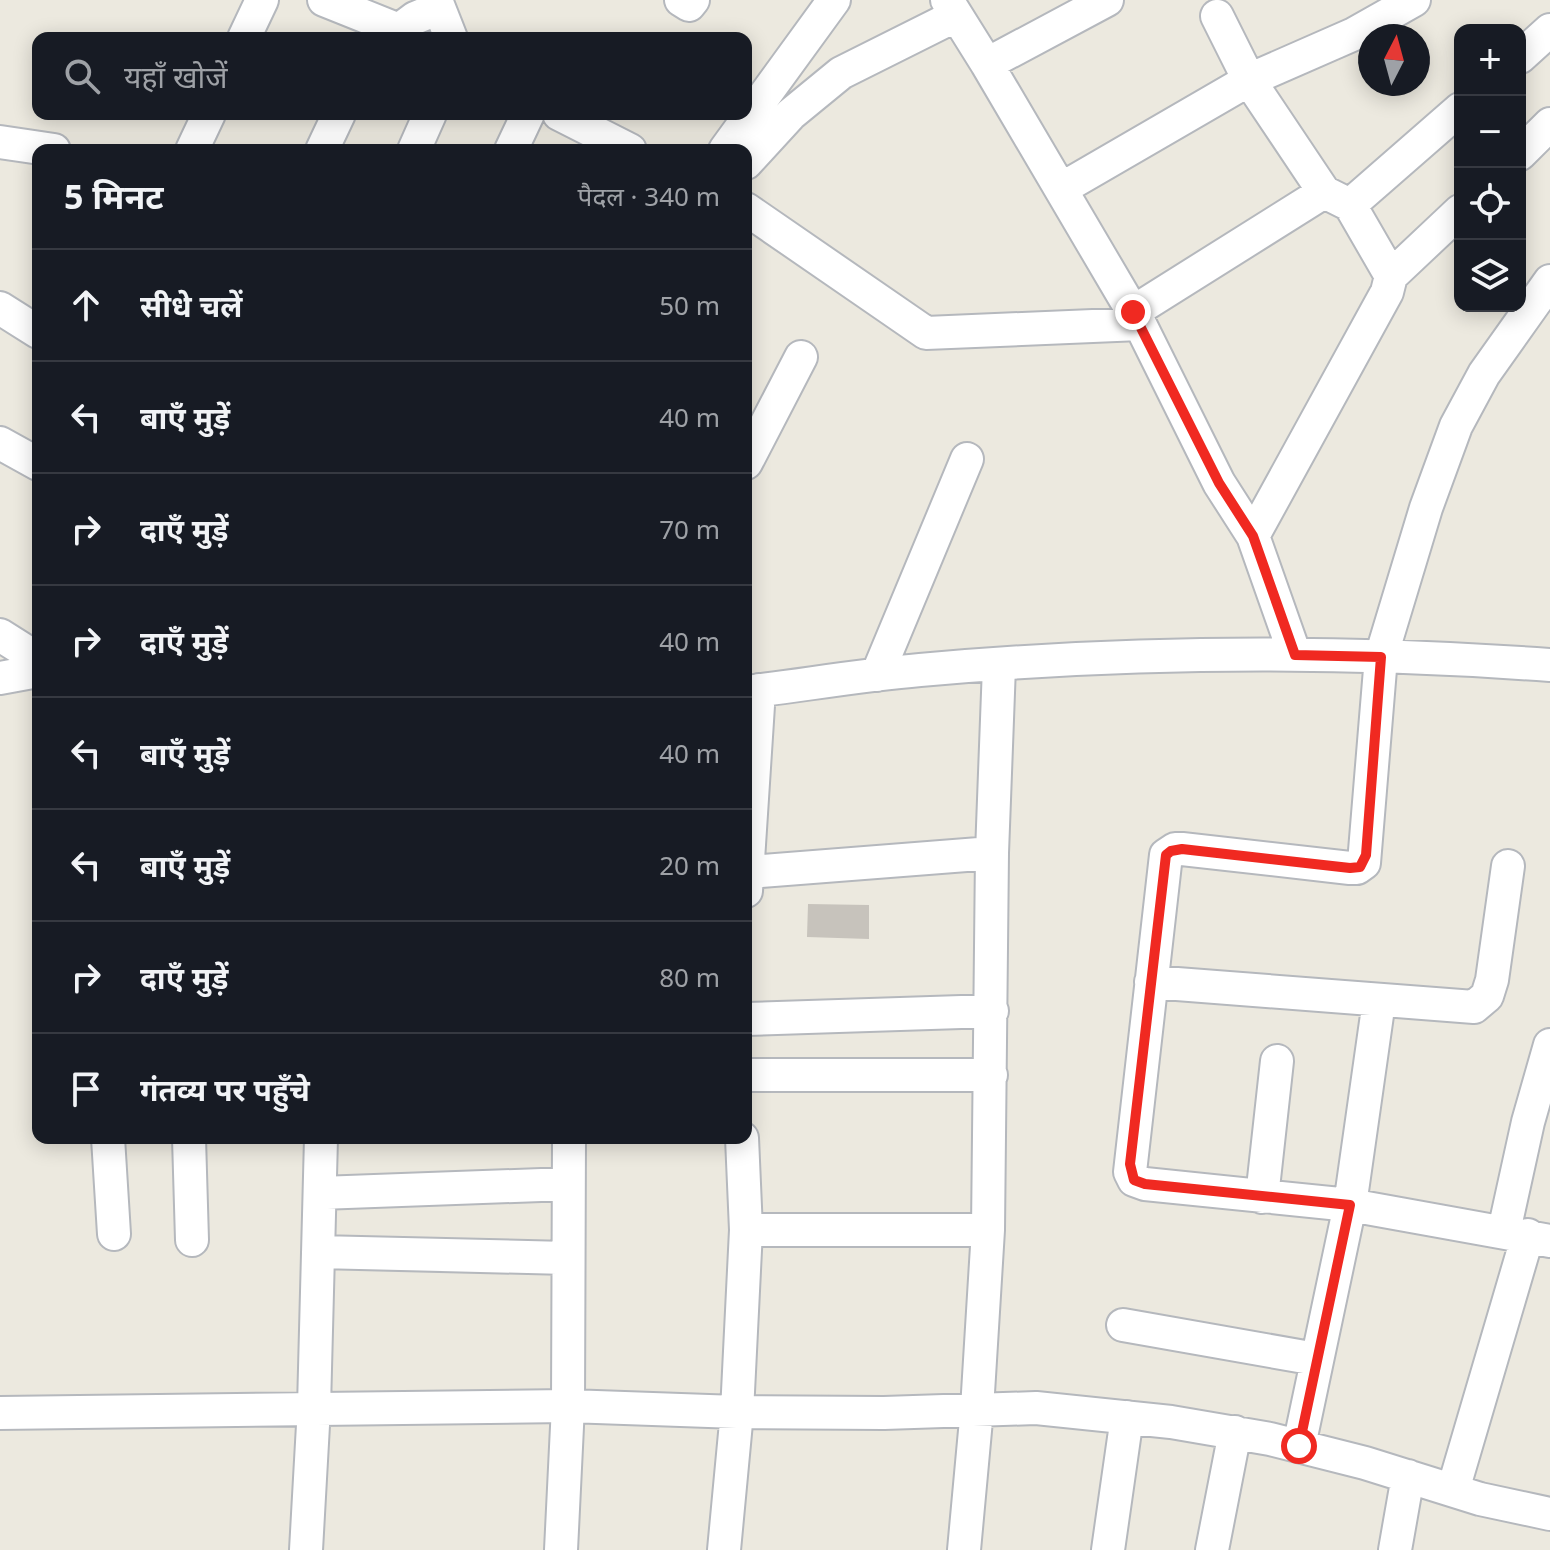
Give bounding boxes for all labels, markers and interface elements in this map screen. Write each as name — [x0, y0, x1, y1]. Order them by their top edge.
north arrow — [1358, 24, 1430, 96]
map controls — [1454, 24, 1526, 312]
button: + — [1454, 24, 1526, 96]
search box — [32, 32, 752, 120]
icon: search — [60, 54, 104, 98]
text: यहाँ खोजें — [124, 56, 227, 97]
button: − — [1454, 96, 1526, 168]
button: locate — [1454, 168, 1526, 240]
text: 5 मिनट — [64, 173, 164, 219]
text: पैदल · 340 m — [578, 178, 720, 214]
button: layers — [1454, 240, 1526, 312]
icon: ahead — [64, 283, 108, 327]
text: सीधे चलें — [140, 285, 242, 326]
text: 50 m — [659, 287, 720, 323]
route end — [1115, 294, 1151, 330]
icon: left — [64, 395, 108, 439]
text: बाएँ मुड़ें — [140, 397, 230, 438]
text: 40 m — [659, 399, 720, 435]
icon: right — [64, 507, 108, 551]
text: दाएँ मुड़ें — [140, 509, 228, 550]
text: 70 m — [659, 511, 720, 547]
icon: right — [64, 619, 108, 663]
text: दाएँ मुड़ें — [140, 621, 228, 662]
text: 40 m — [659, 623, 720, 659]
icon: left — [64, 731, 108, 775]
text: बाएँ मुड़ें — [140, 733, 230, 774]
text: 40 m — [659, 735, 720, 771]
icon: left — [64, 843, 108, 887]
text: बाएँ मुड़ें — [140, 845, 230, 886]
text: 20 m — [659, 847, 720, 883]
icon: right — [64, 955, 108, 999]
text: दाएँ मुड़ें — [140, 957, 228, 998]
text: 80 m — [659, 959, 720, 995]
icon: arrive — [64, 1067, 108, 1111]
text: गंतव्य पर पहुँचे — [140, 1069, 310, 1110]
route start — [1281, 1428, 1317, 1464]

